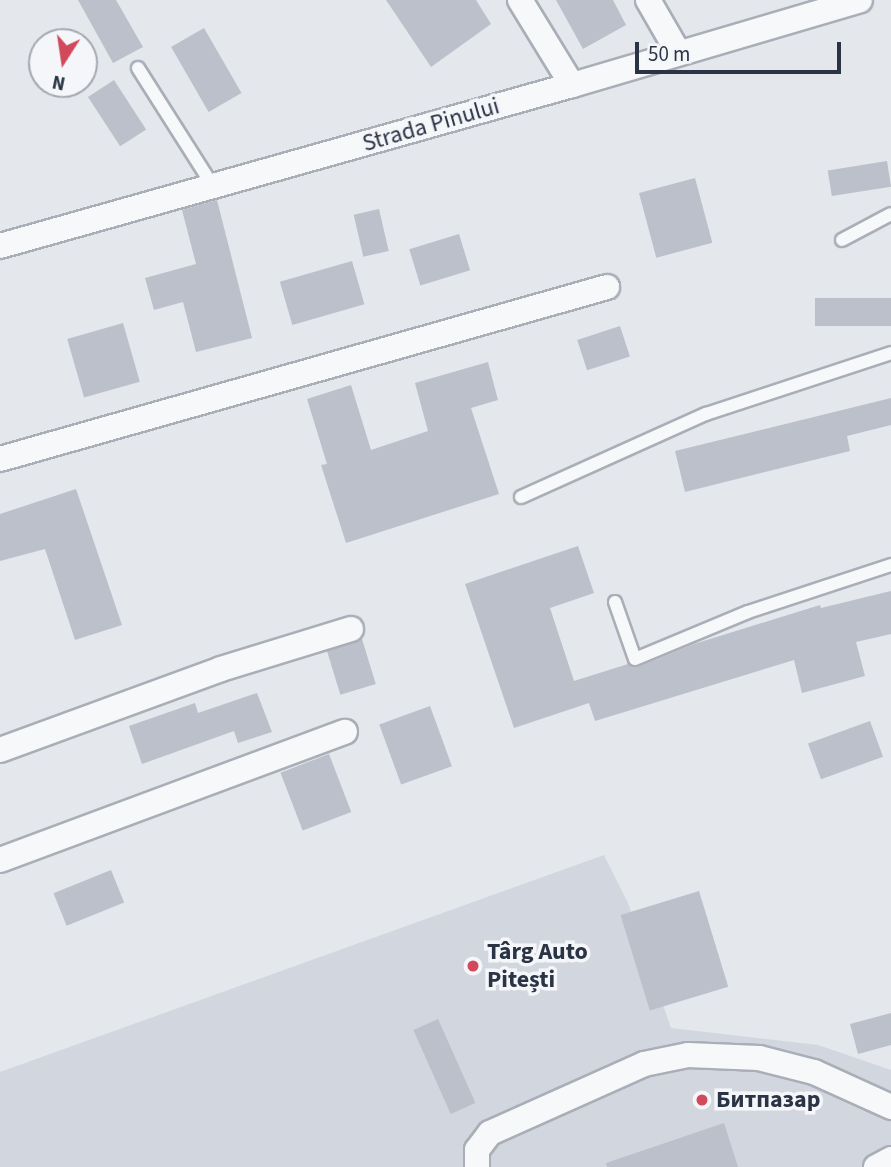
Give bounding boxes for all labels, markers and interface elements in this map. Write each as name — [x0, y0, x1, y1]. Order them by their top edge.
north arrow — [28, 28, 98, 98]
scale bar — [639, 28, 846, 72]
text: 50 m — [648, 39, 690, 69]
text: N — [50, 68, 68, 97]
street label: Strada Pinului — [359, 92, 503, 158]
place label: Târg Auto Pitești — [487, 938, 588, 994]
marker: Târg Auto Pitești — [465, 958, 481, 974]
place label: Битпазар — [716, 1086, 820, 1114]
marker: Битпазар — [694, 1092, 710, 1108]

